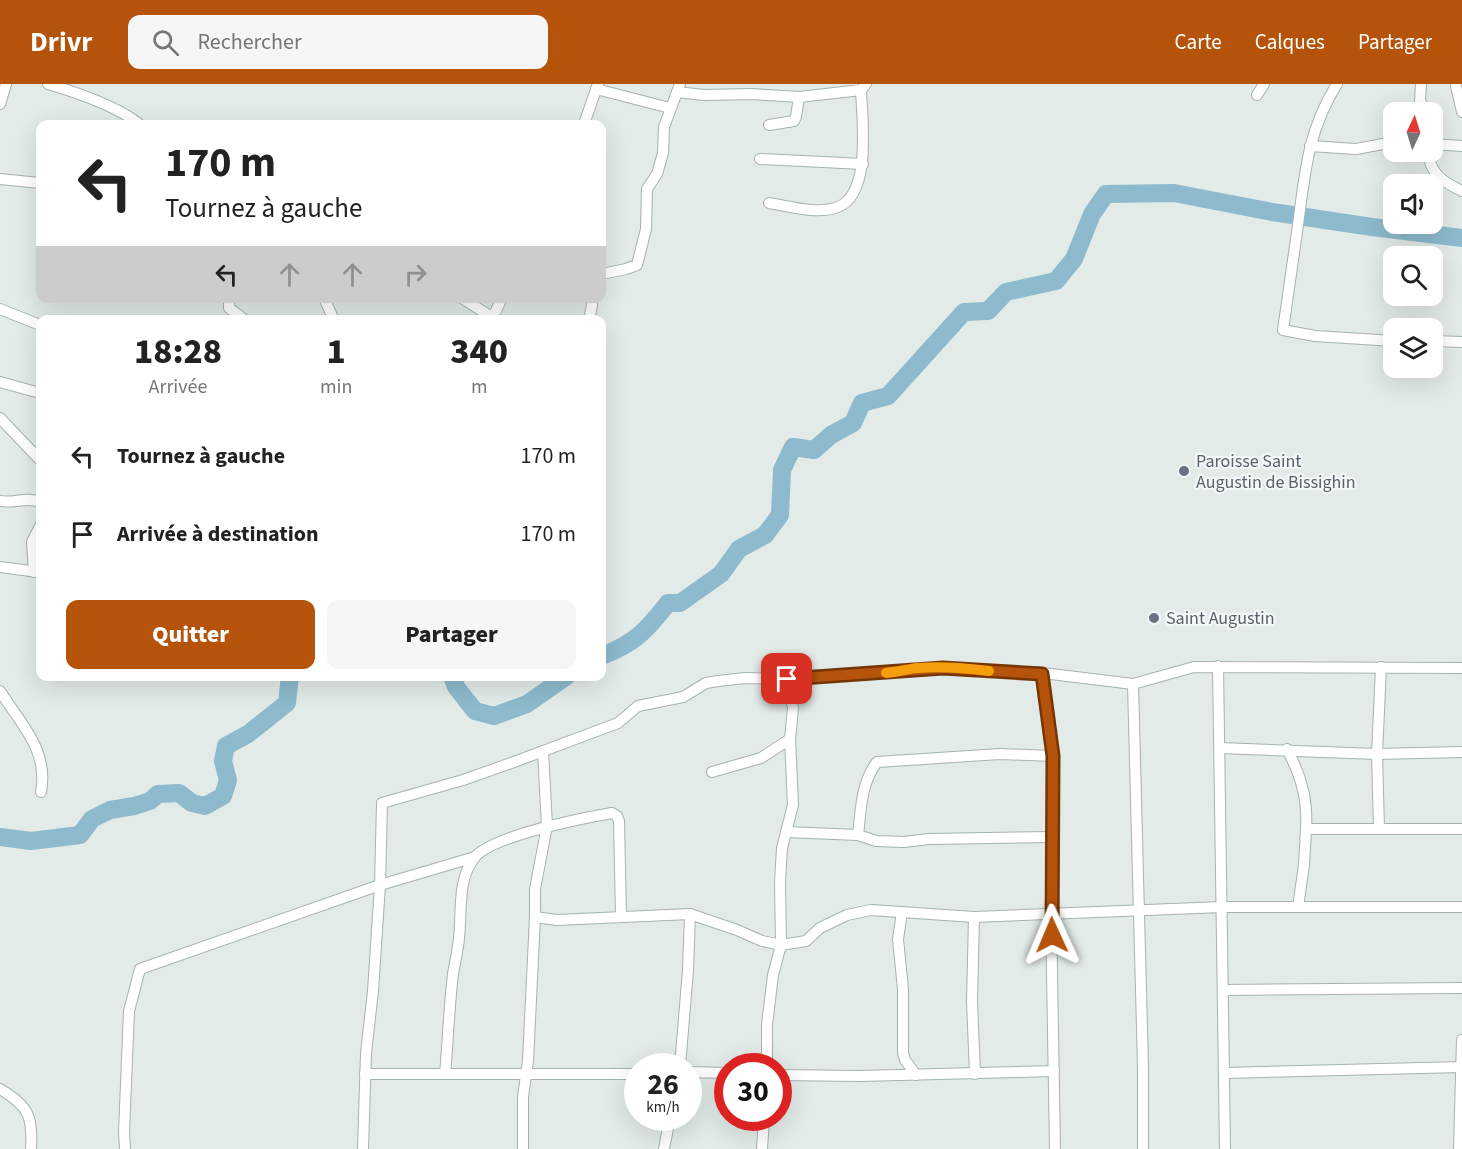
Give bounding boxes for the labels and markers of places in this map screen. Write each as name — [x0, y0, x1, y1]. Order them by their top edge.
place label: Paroisse Saint Augustin de Bissighin — [1196, 449, 1356, 495]
marker: Paroisse Saint Augustin de Bissighin — [1177, 464, 1191, 478]
place label: Saint Augustin — [1166, 606, 1275, 631]
marker: Saint Augustin — [1147, 611, 1161, 625]
pin — [761, 653, 812, 704]

